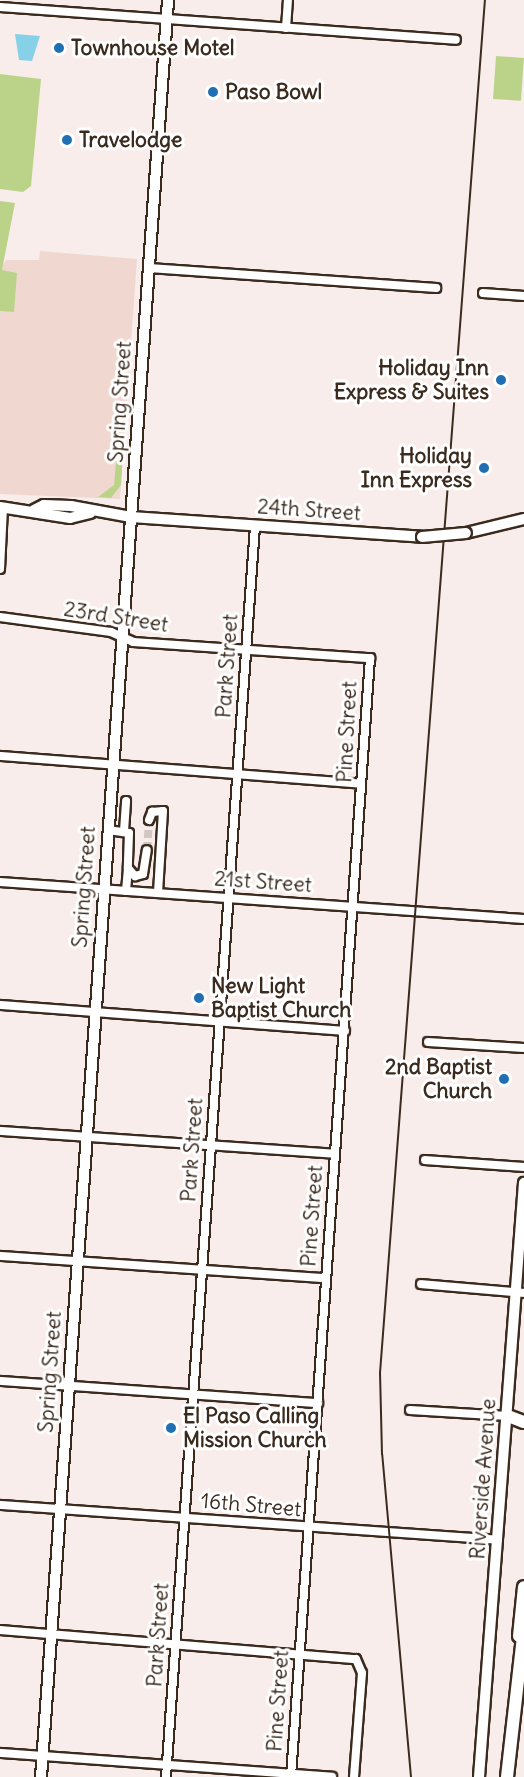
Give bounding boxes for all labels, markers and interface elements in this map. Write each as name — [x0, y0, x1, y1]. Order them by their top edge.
place label: Townhouse Motel — [71, 35, 235, 61]
marker: Townhouse Motel — [52, 41, 66, 55]
place label: Paso Bowl — [225, 79, 322, 105]
marker: Paso Bowl — [206, 85, 220, 99]
place label: Travelodge — [79, 127, 182, 153]
marker: Travelodge — [60, 133, 74, 147]
street label: Spring Street — [103, 340, 137, 464]
place label: Holiday Inn Express & Suites — [334, 355, 489, 405]
marker: Holiday Inn Express & Suites — [494, 373, 508, 387]
place label: Holiday Inn Express — [361, 443, 472, 493]
marker: Holiday Inn Express — [477, 461, 491, 475]
street label: 24th Street — [256, 494, 362, 526]
street label: 23rd Street — [62, 596, 170, 638]
street label: Park Street — [211, 613, 243, 719]
street label: Pine Street — [332, 680, 362, 784]
street label: Spring Street — [67, 825, 101, 949]
street label: 21st Street — [213, 866, 313, 898]
place label: New Light Baptist Church — [211, 973, 351, 1023]
marker: New Light Baptist Church — [192, 991, 206, 1005]
place label: 2nd Baptist Church — [385, 1054, 492, 1104]
marker: 2nd Baptist Church — [497, 1072, 511, 1086]
street label: Park Street — [176, 1097, 208, 1203]
street label: Pine Street — [296, 1164, 328, 1268]
street label: Spring Street — [33, 1310, 67, 1434]
street label: Riverside Avenue — [465, 1398, 501, 1560]
place label: El Paso Calling Mission Church — [183, 1403, 327, 1453]
marker: El Paso Calling Mission Church — [164, 1421, 178, 1435]
street label: 16th Street — [200, 1488, 302, 1522]
street label: Park Street — [142, 1582, 174, 1688]
street label: Pine Street — [262, 1649, 294, 1753]

